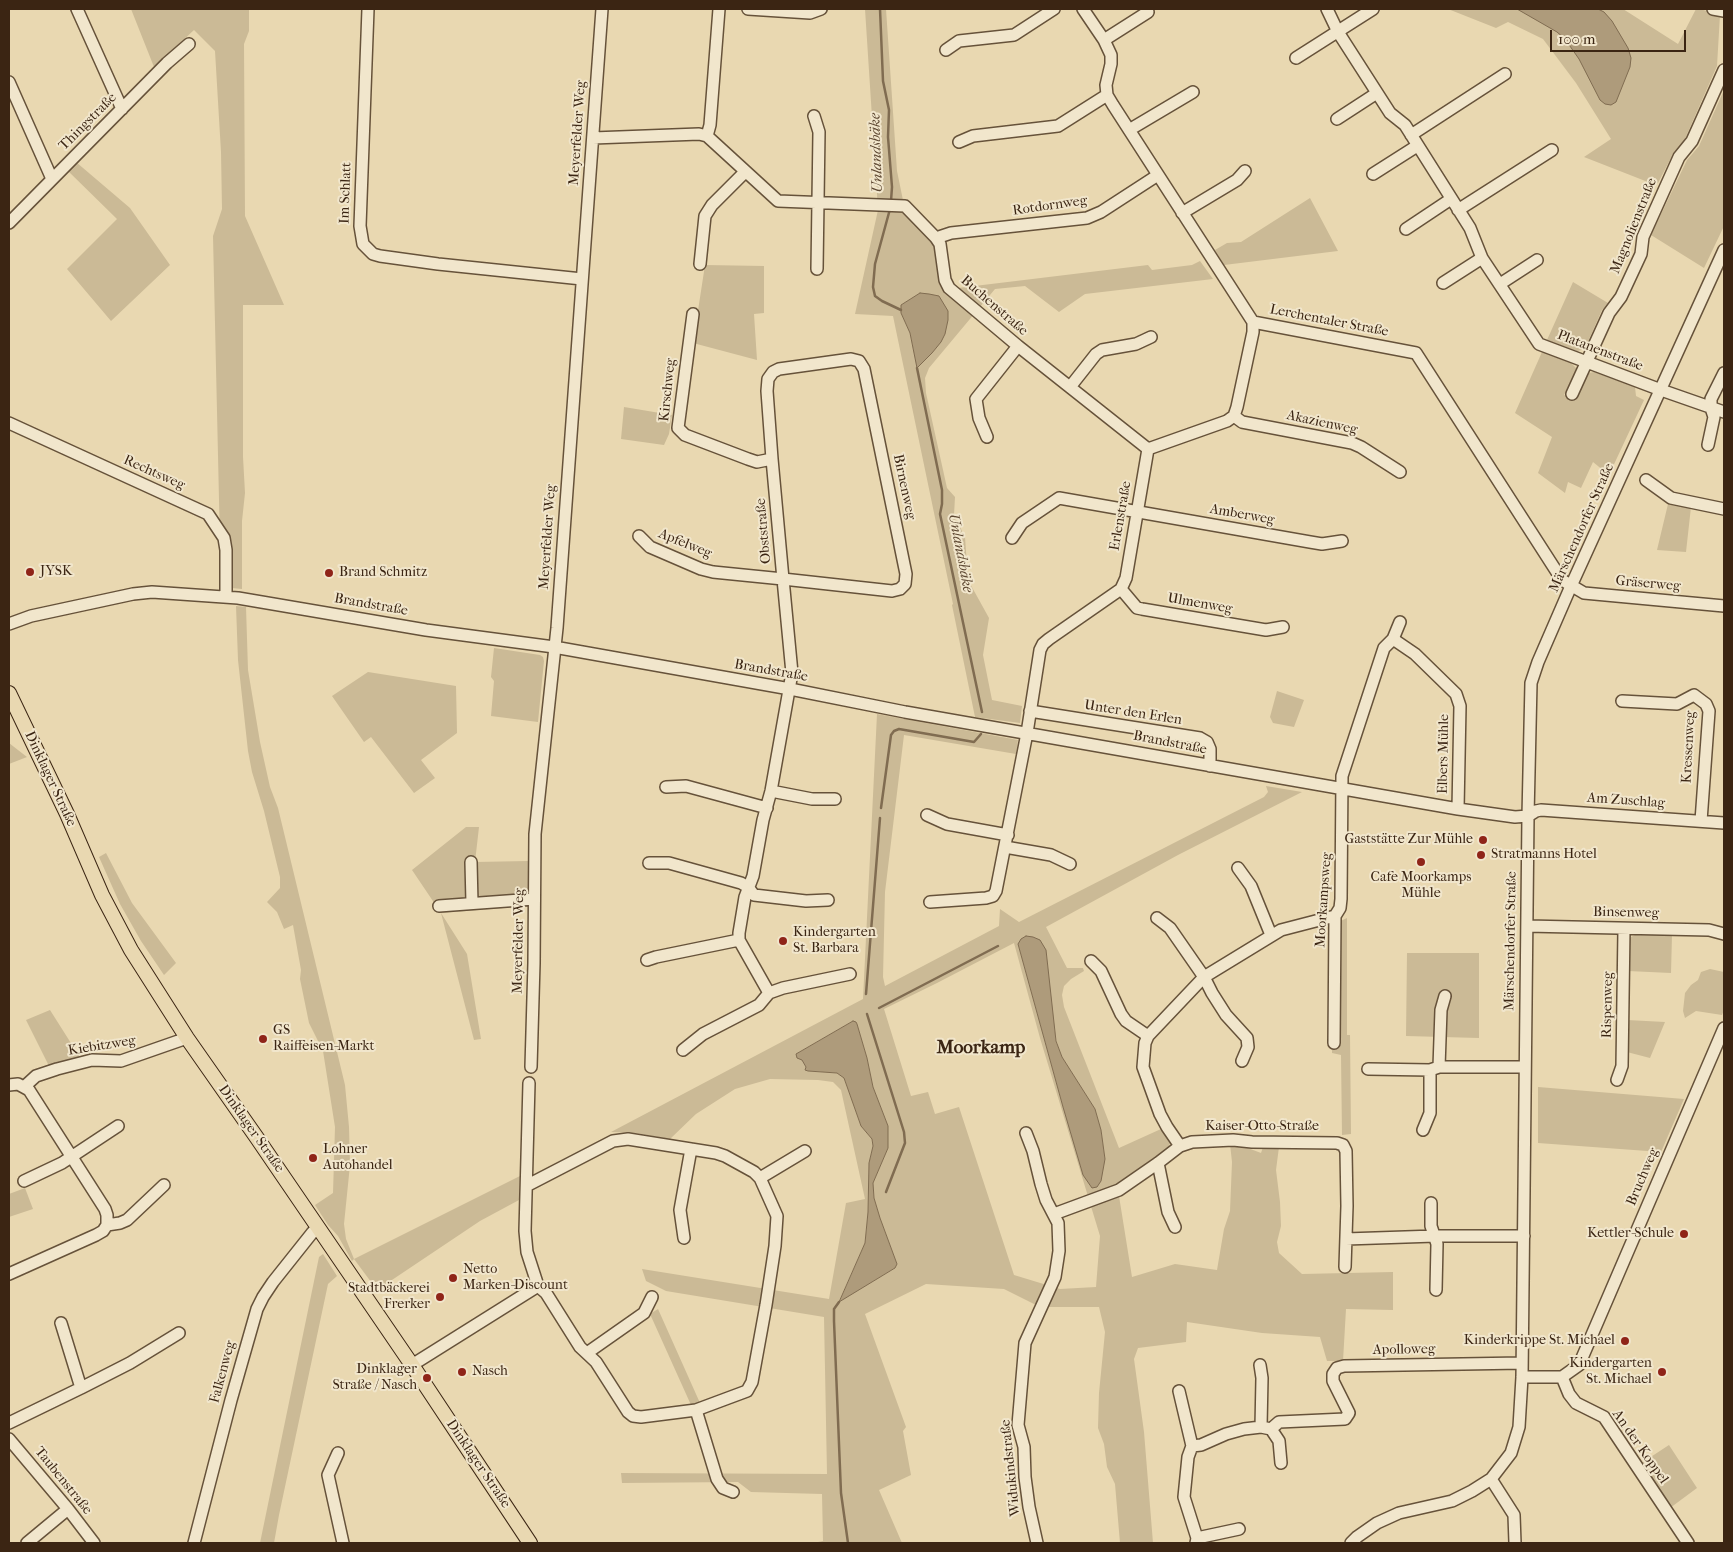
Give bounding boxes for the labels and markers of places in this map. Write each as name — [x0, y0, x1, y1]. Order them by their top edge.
place label: JYSK — [40, 564, 72, 580]
place label: Brand Schmitz — [339, 565, 427, 581]
marker: JYSK — [24, 566, 36, 578]
marker: Brand Schmitz — [323, 567, 335, 579]
place label: Gaststätte Zur Mühle — [1344, 832, 1473, 848]
marker: Gaststätte Zur Mühle — [1477, 834, 1489, 846]
place label: Stratmanns Hotel — [1491, 847, 1597, 863]
marker: Stratmanns Hotel — [1475, 849, 1487, 861]
marker: Cafe Moorkamps Mühle — [1415, 856, 1427, 868]
place label: Cafe Moorkamps Mühle — [1371, 870, 1471, 902]
place label: Kindergarten St. Barbara — [793, 925, 876, 958]
marker: Kindergarten St. Barbara — [777, 935, 789, 947]
place label: GS Raiffeisen-Markt — [273, 1023, 374, 1056]
marker: GS Raiffeisen-Markt — [257, 1033, 269, 1045]
place label: Lohner Autohandel — [323, 1142, 393, 1174]
marker: Lohner Autohandel — [307, 1152, 319, 1164]
place label: Kettler-Schule — [1587, 1226, 1674, 1242]
marker: Kettler-Schule — [1678, 1228, 1690, 1240]
place label: Netto Marken-Discount — [463, 1262, 568, 1294]
marker: Netto Marken-Discount — [447, 1272, 459, 1284]
place label: Stadtbäckerei Frerker — [348, 1281, 430, 1314]
marker: Stadtbäckerei Frerker — [434, 1291, 446, 1303]
place label: Kinderkrippe St. Michael — [1464, 1333, 1615, 1349]
marker: Kinderkrippe St. Michael — [1619, 1335, 1631, 1347]
place label: Kindergarten St. Michael — [1569, 1356, 1652, 1388]
place label: Dinklager Straße / Nasch — [332, 1362, 417, 1394]
place label: Nasch — [472, 1364, 508, 1380]
marker: Nasch — [456, 1366, 468, 1378]
marker: Kindergarten St. Michael — [1656, 1366, 1668, 1378]
marker: Dinklager Straße / Nasch — [421, 1372, 433, 1384]

